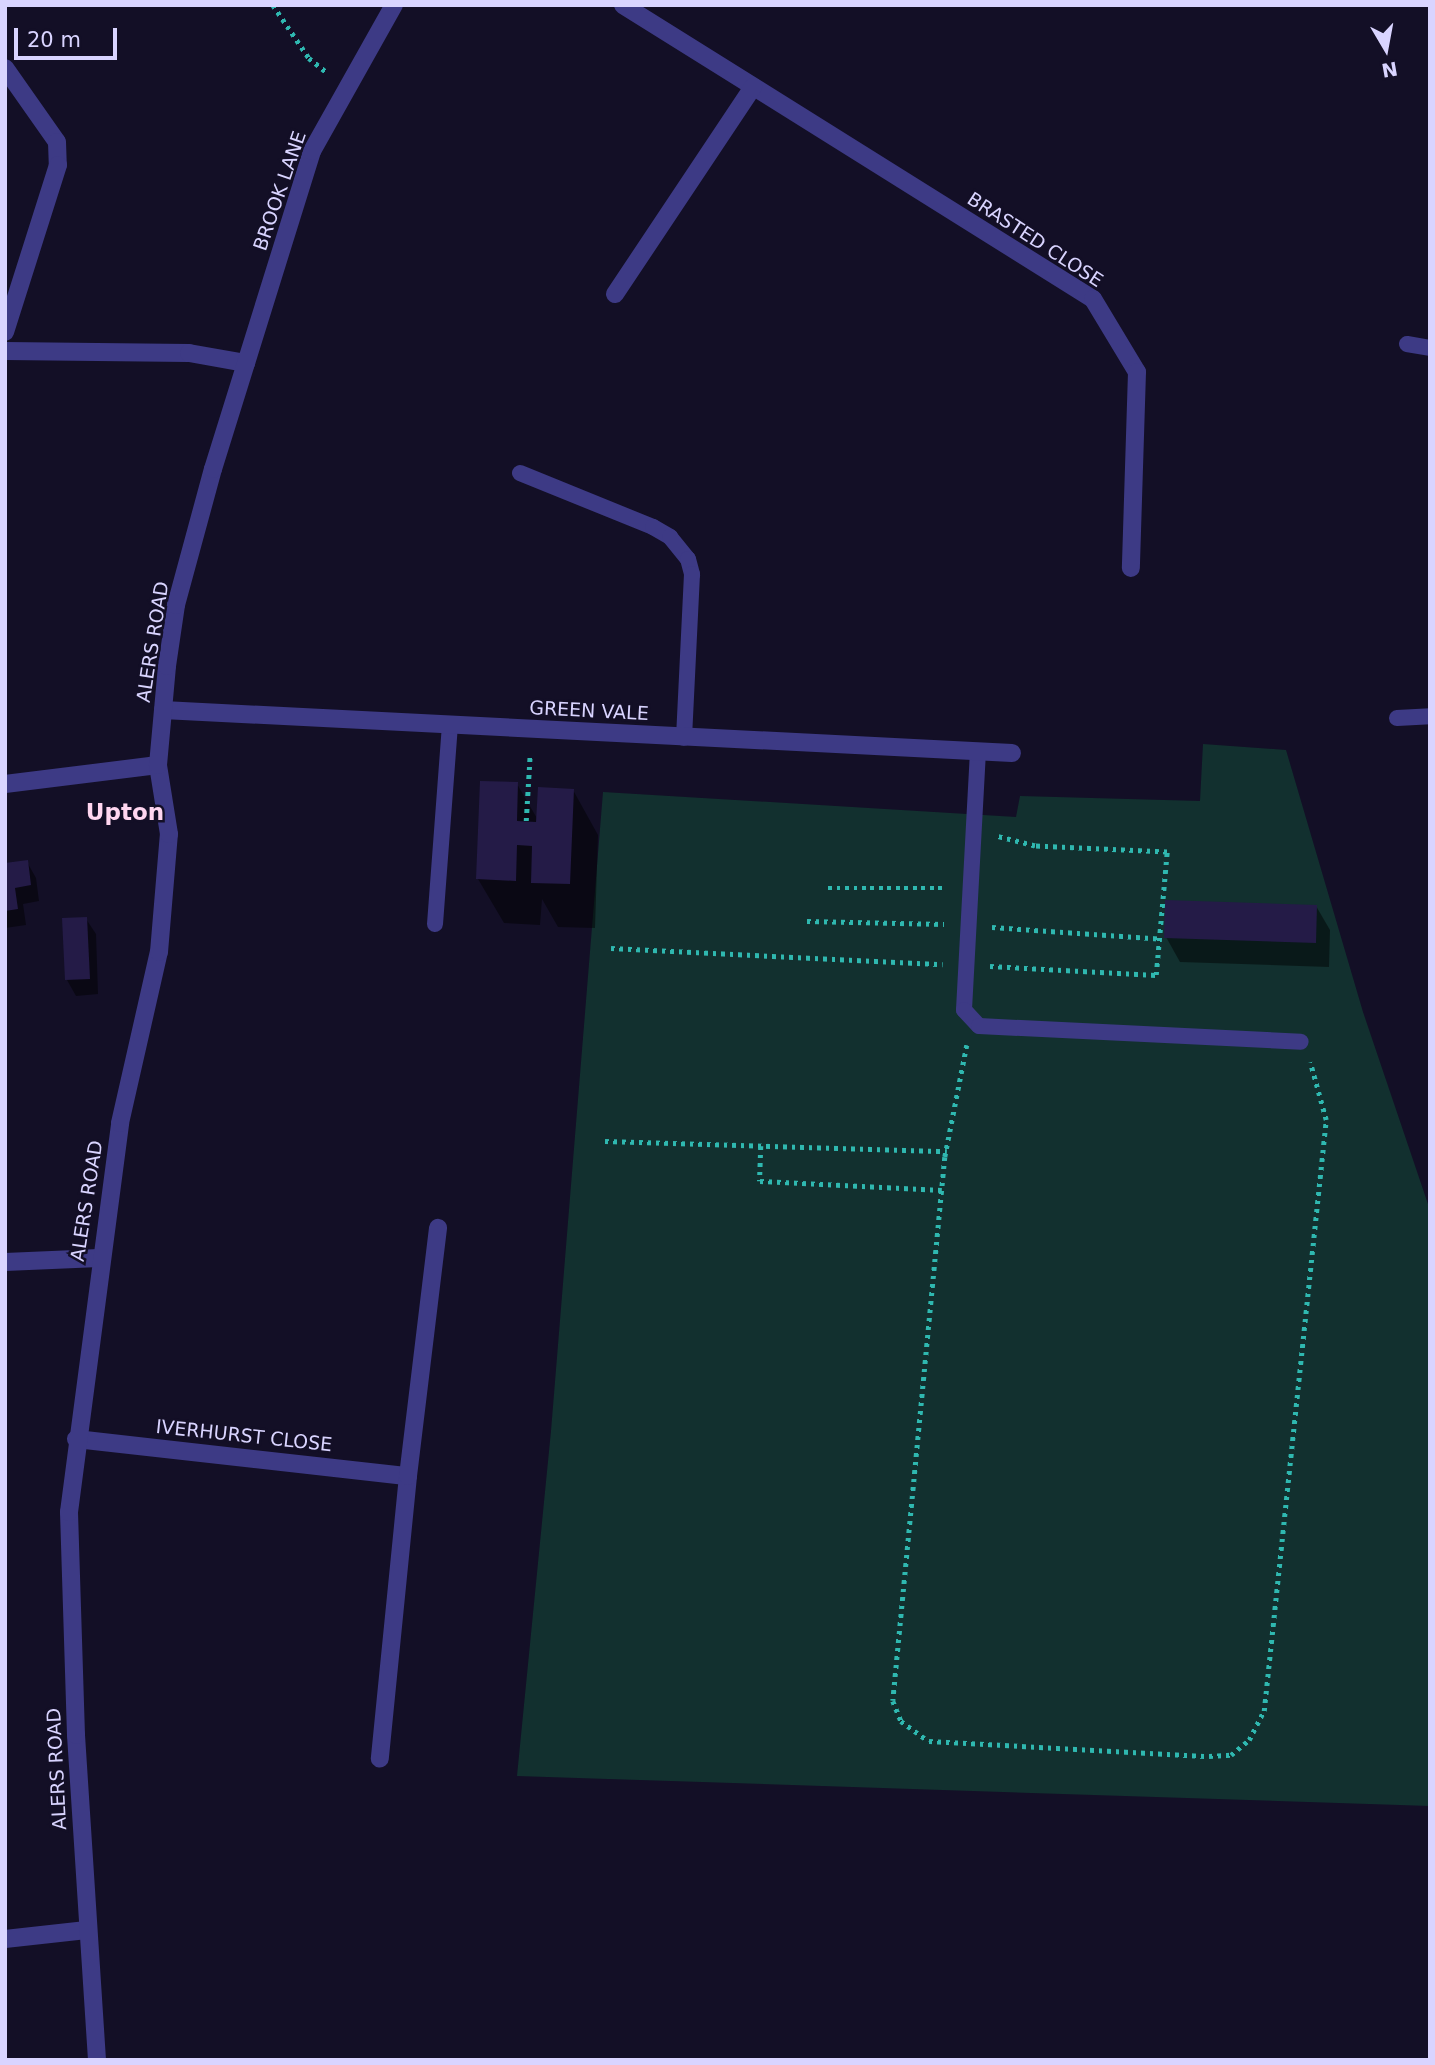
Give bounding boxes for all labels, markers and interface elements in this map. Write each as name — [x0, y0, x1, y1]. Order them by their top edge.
scale bar — [18, 14, 121, 58]
north arrow — [1351, 14, 1421, 84]
text: 20 m — [27, 28, 81, 52]
text: N — [1380, 57, 1399, 82]
street label: BROOK LANE — [249, 128, 311, 254]
street label: BRASTED CLOSE — [963, 188, 1107, 292]
street label: ALERS ROAD — [132, 580, 174, 704]
street label: GREEN VALE — [529, 696, 649, 726]
district label: Upton — [86, 798, 164, 826]
street label: ALERS ROAD — [66, 1139, 108, 1263]
street label: IVERHURST CLOSE — [155, 1415, 333, 1457]
street label: ALERS ROAD — [42, 1707, 72, 1831]

